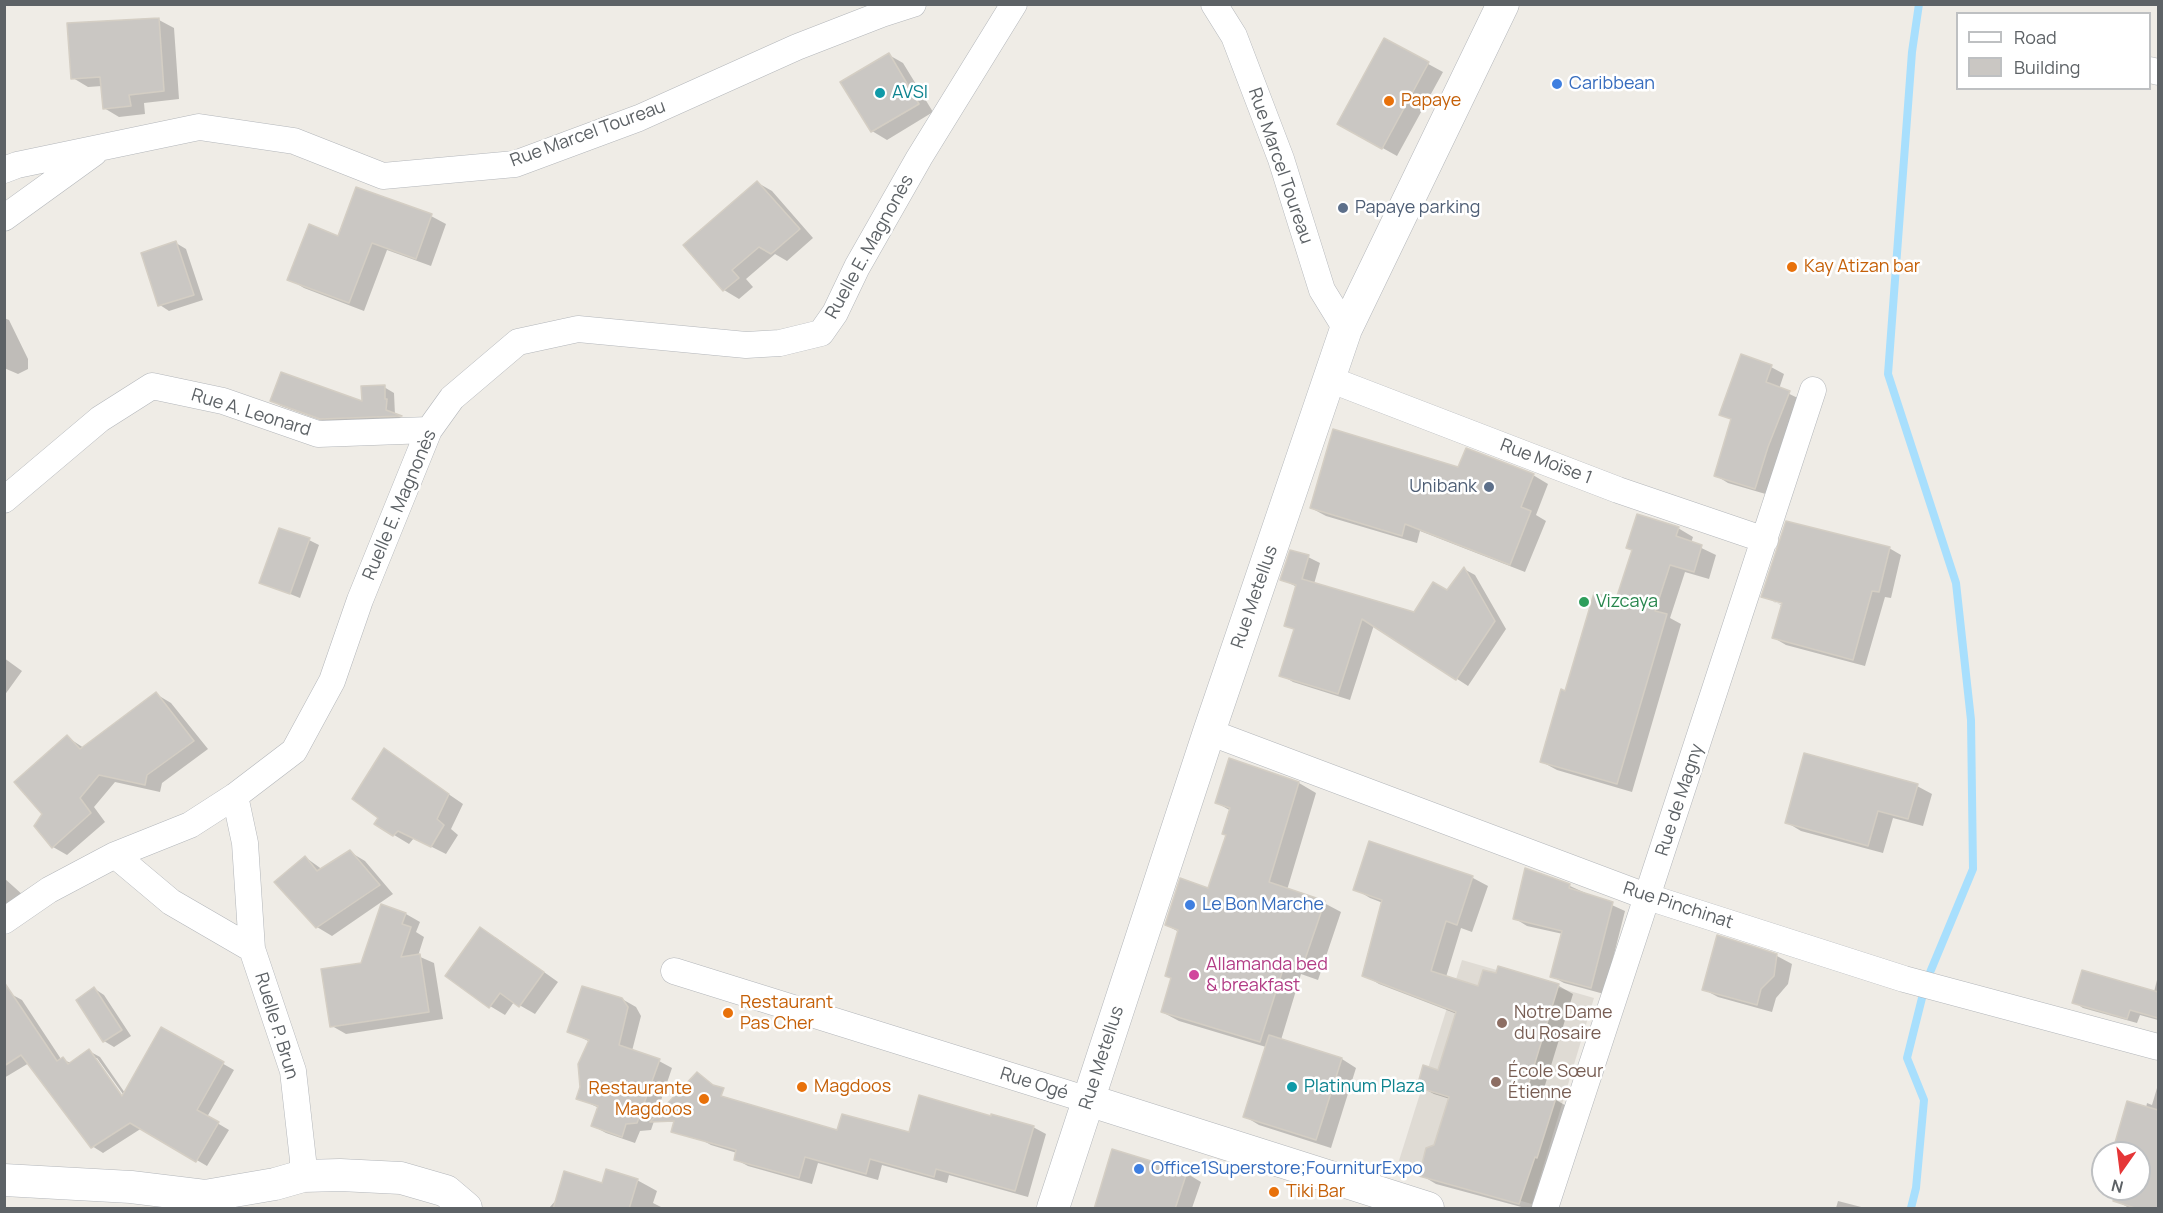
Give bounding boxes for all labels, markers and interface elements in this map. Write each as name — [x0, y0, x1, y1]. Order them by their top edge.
legend — [1956, 12, 2151, 90]
text: Road — [2014, 25, 2057, 49]
text: Building — [2014, 55, 2080, 79]
place label: Caribbean — [1569, 73, 1655, 95]
marker: Caribbean — [1550, 77, 1564, 91]
place label: AVSI — [892, 82, 928, 104]
street label: Rue Marcel Toureau — [1243, 85, 1317, 247]
marker: AVSI — [873, 86, 887, 100]
place label: Papaye — [1401, 90, 1461, 112]
marker: Papaye — [1382, 94, 1396, 108]
street label: Rue Marcel Toureau — [507, 96, 669, 172]
street label: Ruelle E. Magnonès — [821, 171, 919, 323]
place label: Papaye parking — [1355, 197, 1480, 219]
marker: Papaye parking — [1336, 201, 1350, 215]
place label: Kay Atizan bar — [1804, 256, 1920, 278]
marker: Kay Atizan bar — [1785, 260, 1799, 274]
street label: Rue A. Leonard — [189, 385, 313, 441]
street label: Ruelle E. Magnonès — [359, 427, 441, 583]
street label: Rue Moïse 1 — [1497, 435, 1595, 489]
place label: Unibank — [1409, 476, 1477, 498]
marker: Unibank — [1482, 480, 1496, 494]
street label: Rue Metellus — [1227, 543, 1283, 651]
place label: Vizcaya — [1596, 591, 1658, 613]
marker: Vizcaya — [1577, 595, 1591, 609]
street label: Rue de Magny — [1652, 741, 1708, 859]
street label: Rue Pinchinat — [1620, 878, 1736, 934]
place label: Le Bon Marche — [1202, 894, 1324, 916]
marker: Le Bon Marche — [1183, 898, 1197, 912]
place label: Allamanda bed & breakfast — [1206, 954, 1328, 996]
marker: Allamanda bed & breakfast — [1187, 968, 1201, 982]
street label: Ruelle P. Brun — [250, 970, 302, 1082]
place label: Restaurant Pas Cher — [740, 992, 833, 1034]
place label: Notre Dame du Rosaire — [1514, 1002, 1612, 1044]
street label: Rue Metellus — [1075, 1003, 1129, 1113]
marker: Restaurant Pas Cher — [721, 1006, 735, 1020]
marker: Notre Dame du Rosaire — [1495, 1016, 1509, 1030]
place label: École Sœur Étienne — [1508, 1061, 1604, 1104]
street label: Rue Ogé — [997, 1063, 1071, 1105]
marker: École Sœur Étienne — [1489, 1075, 1503, 1089]
place label: Magdoos — [814, 1076, 891, 1098]
place label: Platinum Plaza — [1304, 1076, 1425, 1098]
place label: Restaurante Magdoos — [589, 1078, 692, 1120]
marker: Magdoos — [795, 1080, 809, 1094]
marker: Platinum Plaza — [1285, 1080, 1299, 1094]
marker: Restaurante Magdoos — [697, 1092, 711, 1106]
north arrow — [2091, 1141, 2151, 1201]
place label: Office1Superstore;FourniturExpo — [1151, 1158, 1423, 1180]
marker: Office1Superstore;FourniturExpo — [1132, 1162, 1146, 1176]
text: N — [2109, 1174, 2125, 1199]
place label: Tiki Bar — [1286, 1181, 1345, 1203]
marker: Tiki Bar — [1267, 1185, 1281, 1199]

